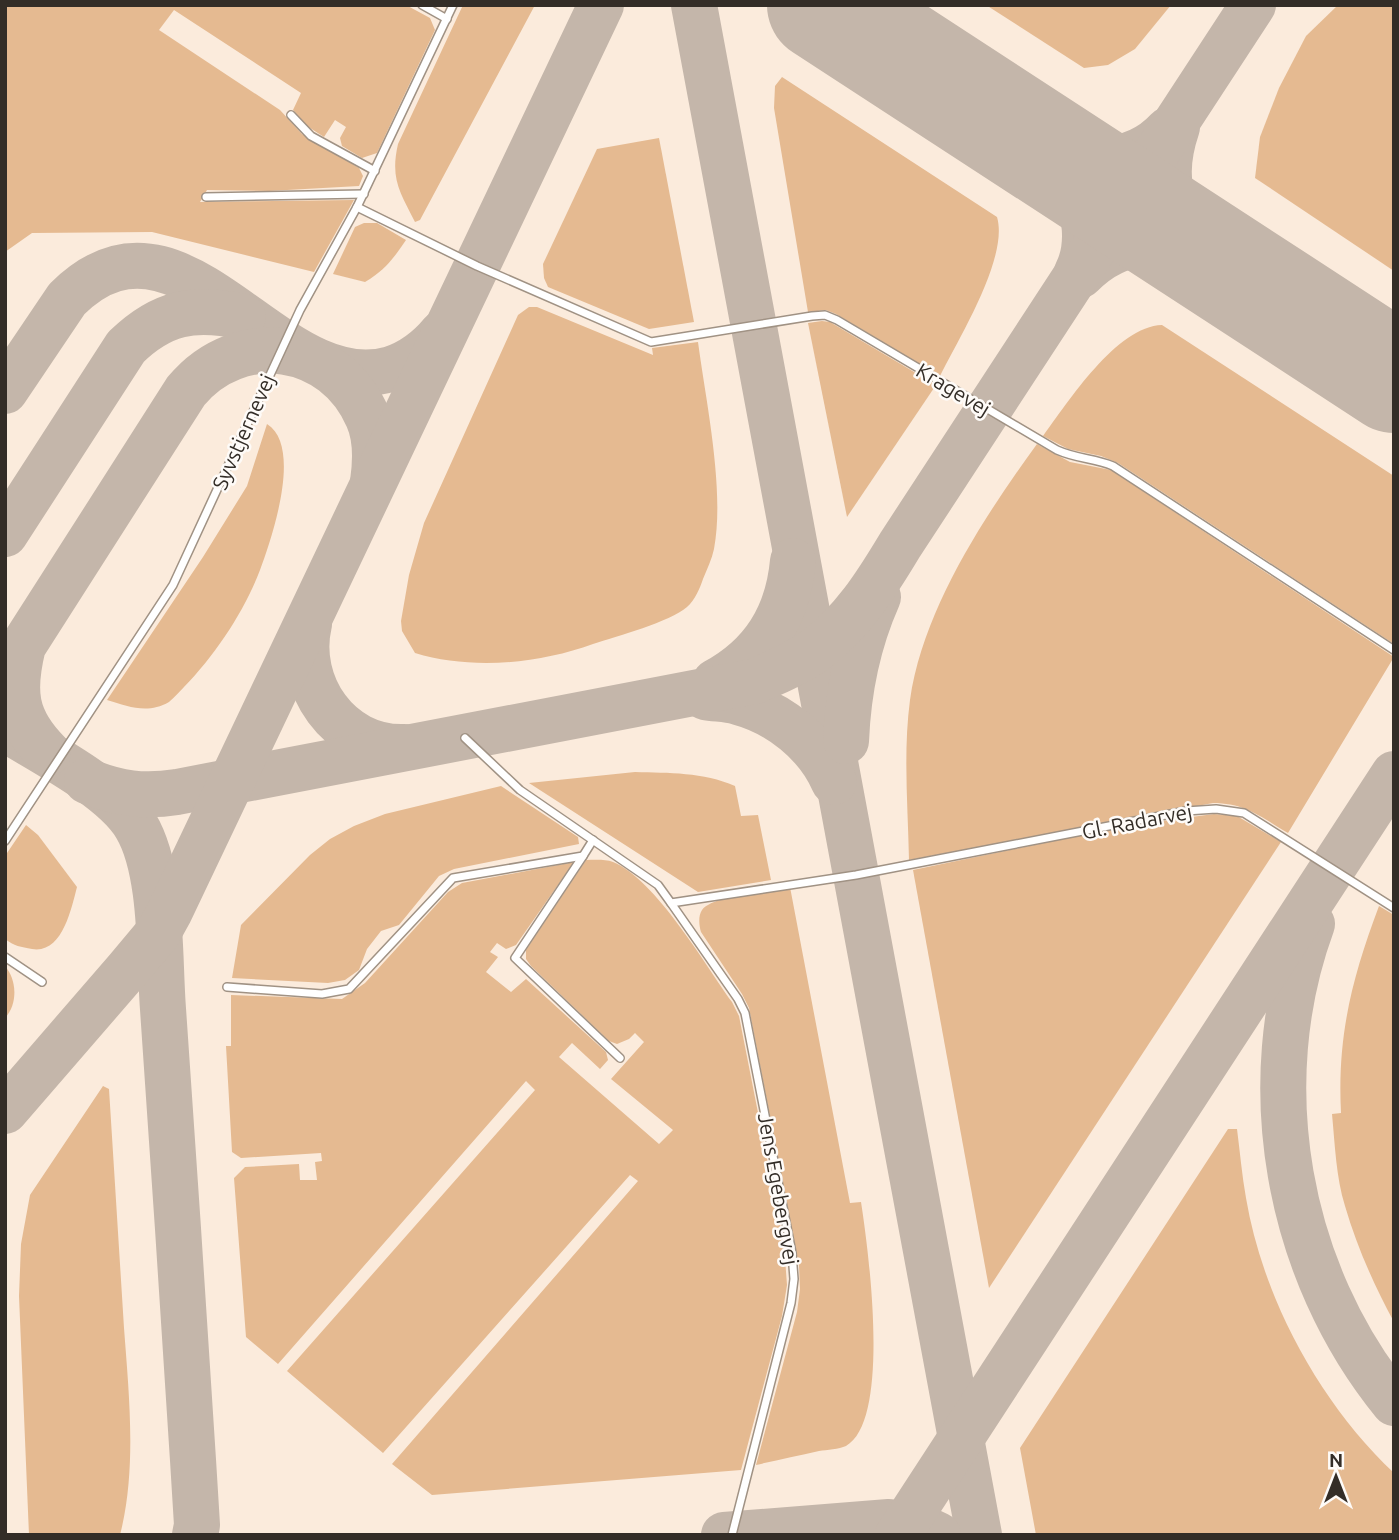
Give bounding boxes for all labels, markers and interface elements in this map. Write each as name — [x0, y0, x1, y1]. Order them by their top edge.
street label: Kragevej — [912, 358, 995, 421]
street label: Syvstjernevej — [207, 370, 279, 493]
street label: Gl. Radarvej — [1080, 799, 1194, 843]
street label: Jens Egebergvej — [754, 1111, 804, 1267]
north arrow — [1301, 1442, 1371, 1512]
text: N — [1329, 1449, 1343, 1471]

